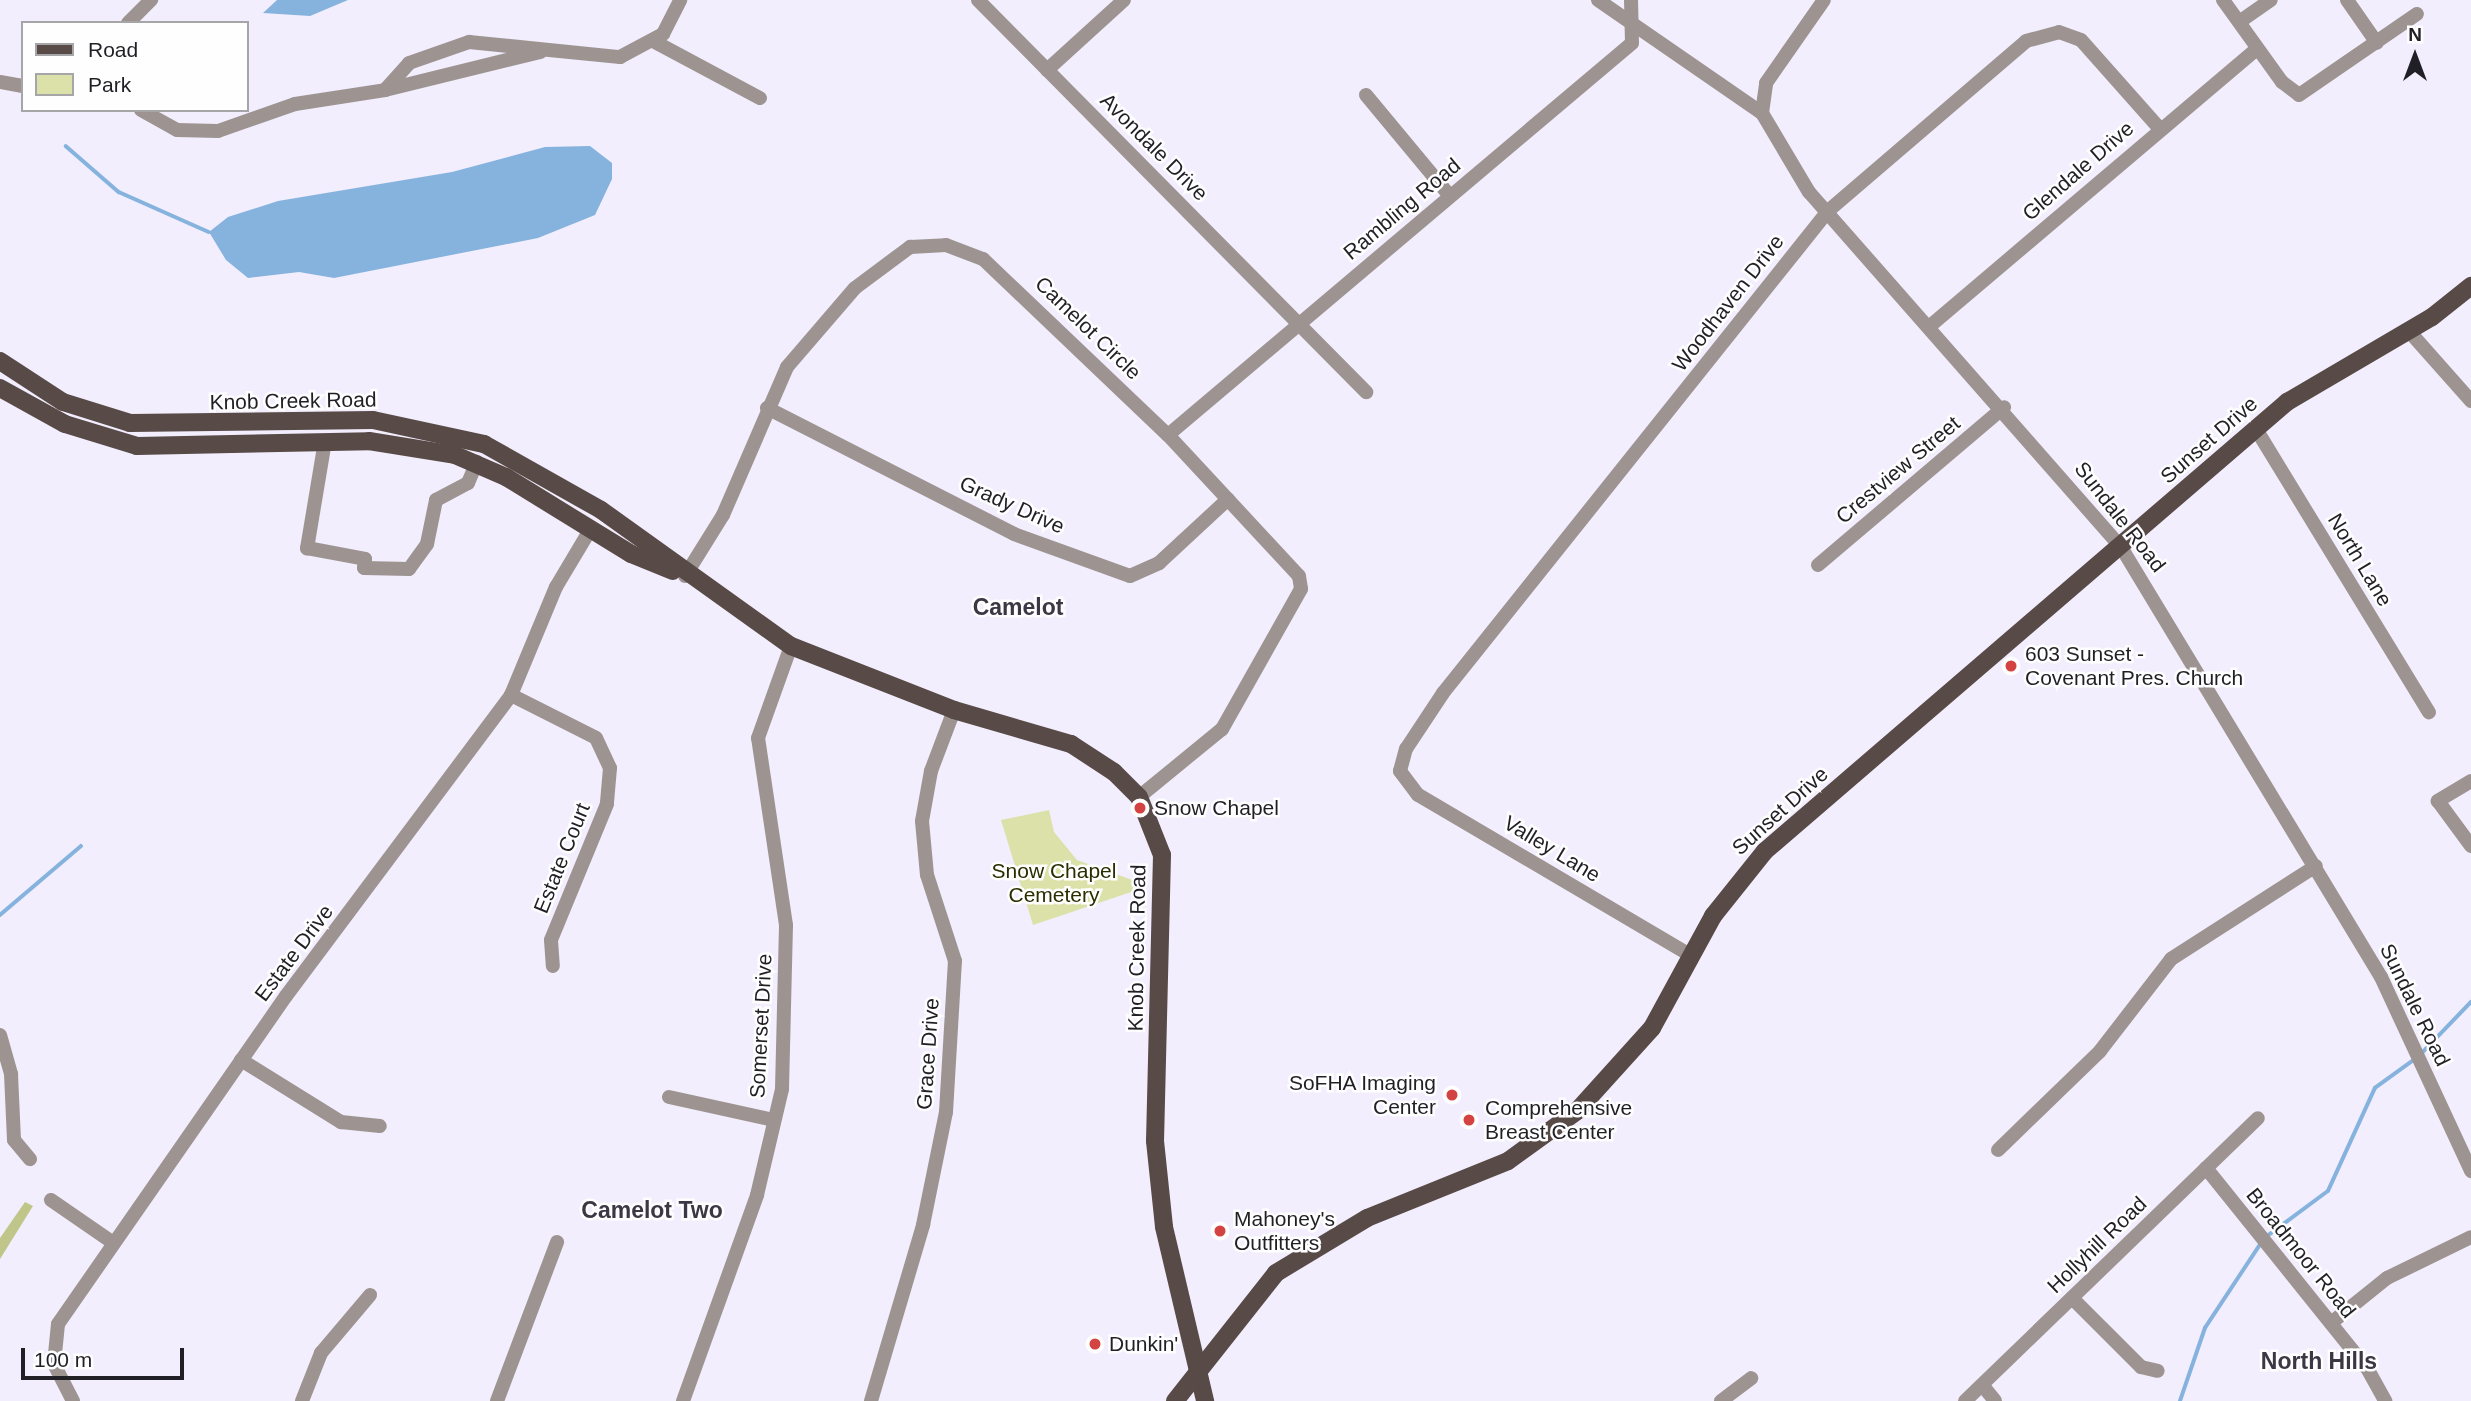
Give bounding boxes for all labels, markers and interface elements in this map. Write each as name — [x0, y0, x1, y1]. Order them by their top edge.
legend — [21, 21, 248, 112]
north arrow — [2380, 21, 2450, 91]
text: N — [2408, 24, 2422, 45]
text: Road — [88, 38, 138, 61]
text: Park — [88, 73, 131, 96]
street label: Avondale Drive — [1095, 88, 1213, 206]
street label: Glendale Drive — [2017, 116, 2139, 226]
street label: Rambling Road — [1338, 153, 1466, 265]
street label: Woodhaven Drive — [1667, 230, 1789, 376]
street label: Camelot Circle — [1030, 271, 1146, 385]
street label: Knob Creek Road — [209, 387, 377, 415]
street label: Sunset Drive — [2155, 391, 2263, 489]
street label: Crestview Street — [1831, 411, 1965, 529]
street label: Sundale Road — [2069, 457, 2171, 577]
street label: Grady Drive — [956, 471, 1068, 539]
street label: North Lane — [2322, 509, 2398, 611]
district label: Camelot — [973, 593, 1063, 621]
place label: 603 Sunset - Covenant Pres. Church — [2025, 641, 2243, 691]
marker: 603 Sunset - Covenant Pres. Church — [2003, 658, 2019, 674]
street label: Sunset Drive — [1727, 761, 1833, 861]
place label: Snow Chapel — [1154, 795, 1279, 821]
street label: Estate Court — [528, 799, 596, 917]
marker: Snow Chapel — [1132, 800, 1148, 816]
street label: Valley Lane — [1499, 810, 1605, 888]
park label: Snow Chapel Cemetery — [992, 858, 1116, 908]
street label: Knob Creek Road — [1123, 864, 1151, 1032]
street label: Estate Drive — [250, 900, 338, 1006]
street label: Sundale Road — [2375, 940, 2455, 1070]
street label: Somerset Drive — [745, 953, 777, 1099]
street label: Grace Drive — [912, 997, 944, 1111]
place label: SoFHA Imaging Center — [1288, 1070, 1436, 1120]
marker: SoFHA Imaging Center — [1442, 1085, 1462, 1105]
place label: Comprehensive Breast Center — [1485, 1095, 1632, 1145]
marker: Comprehensive Breast Center — [1459, 1110, 1479, 1130]
street label: Broadmoor Road — [2241, 1183, 2361, 1323]
street label: Hollyhill Road — [2042, 1191, 2152, 1299]
district label: Camelot Two — [581, 1196, 723, 1224]
place label: Mahoney's Outfitters — [1234, 1206, 1335, 1256]
marker: Mahoney's Outfitters — [1212, 1223, 1228, 1239]
place label: Dunkin' — [1109, 1331, 1178, 1357]
scale bar — [24, 1334, 187, 1378]
marker: Dunkin' — [1087, 1336, 1103, 1352]
district label: North Hills — [2261, 1347, 2377, 1375]
text: 100 m — [34, 1348, 92, 1371]

